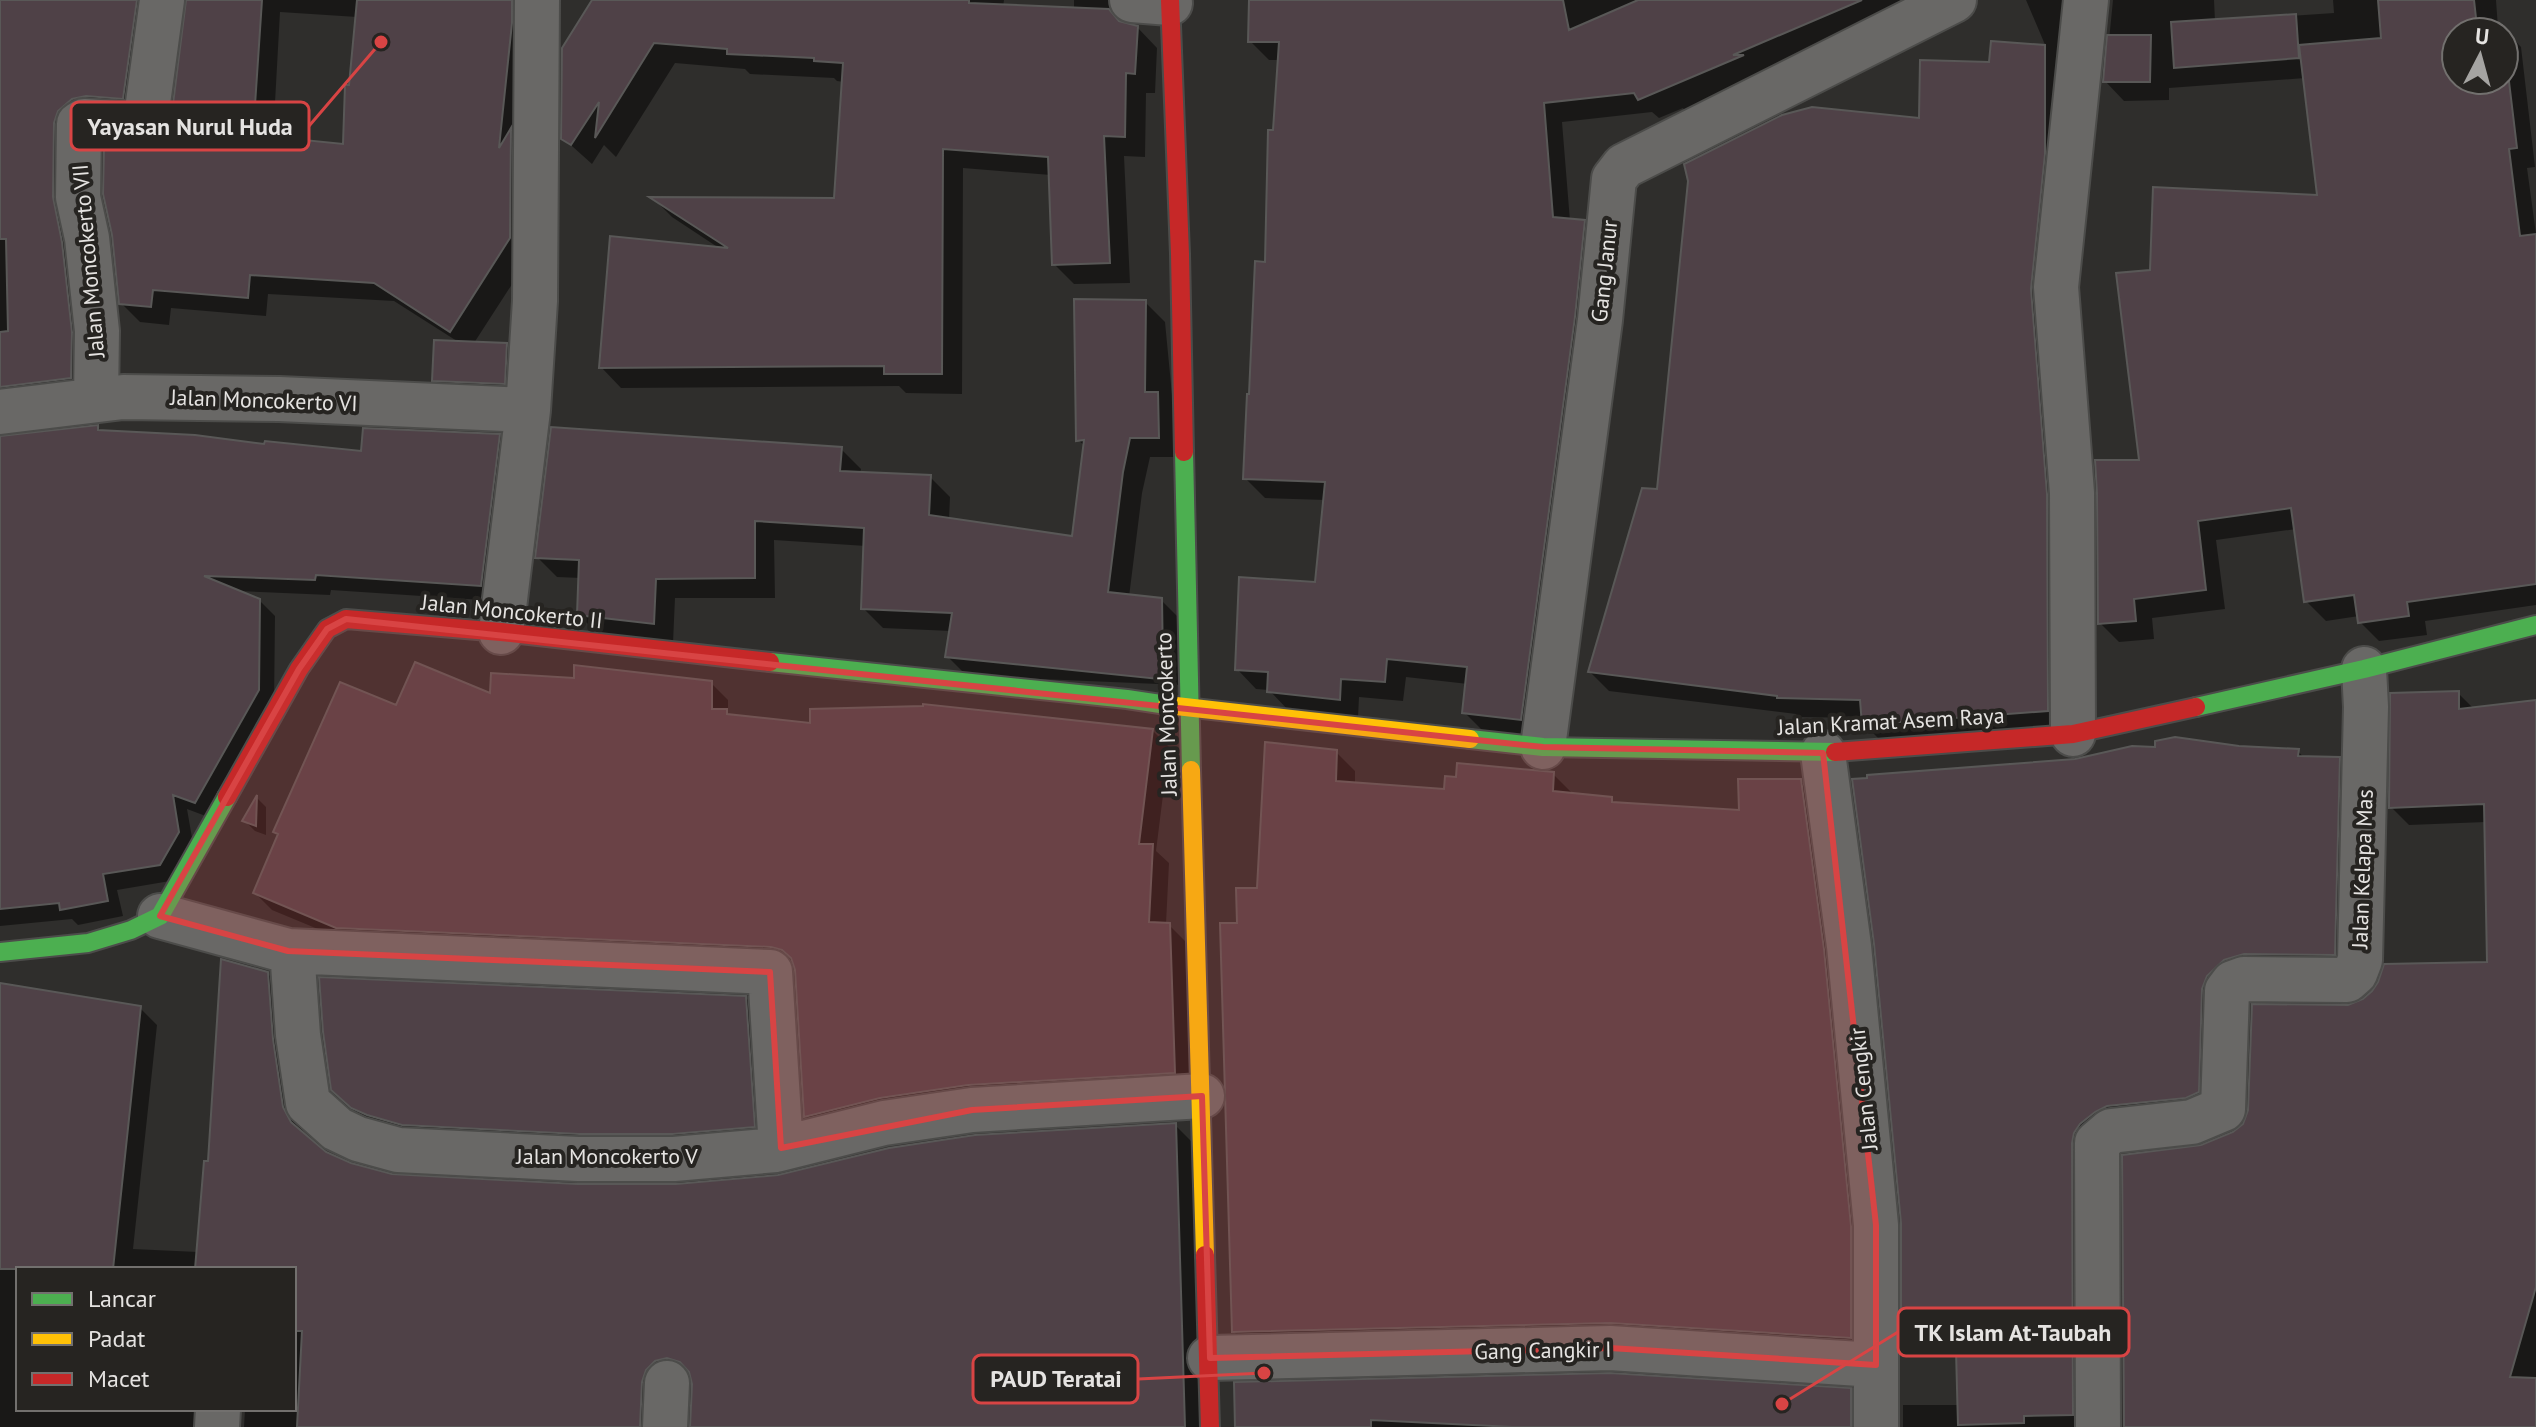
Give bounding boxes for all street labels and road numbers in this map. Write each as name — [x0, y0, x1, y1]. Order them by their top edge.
street label: Jalan Moncokerto VII — [66, 163, 110, 360]
street label: Gang Janur — [1585, 218, 1623, 324]
street label: Jalan Moncokerto VI — [169, 383, 358, 417]
street label: Jalan Moncokerto II — [419, 587, 604, 634]
street label: Jalan Moncokerto — [1149, 632, 1183, 797]
street label: Jalan Kramat Asem Raya — [1776, 701, 2005, 741]
street label: Jalan Kelapa Mas — [2345, 789, 2379, 950]
street label: Jalan Cengkir — [1843, 1026, 1883, 1153]
street label: Jalan Moncokerto V — [515, 1142, 698, 1170]
street label: Gang Cangkir I — [1474, 1335, 1612, 1365]

